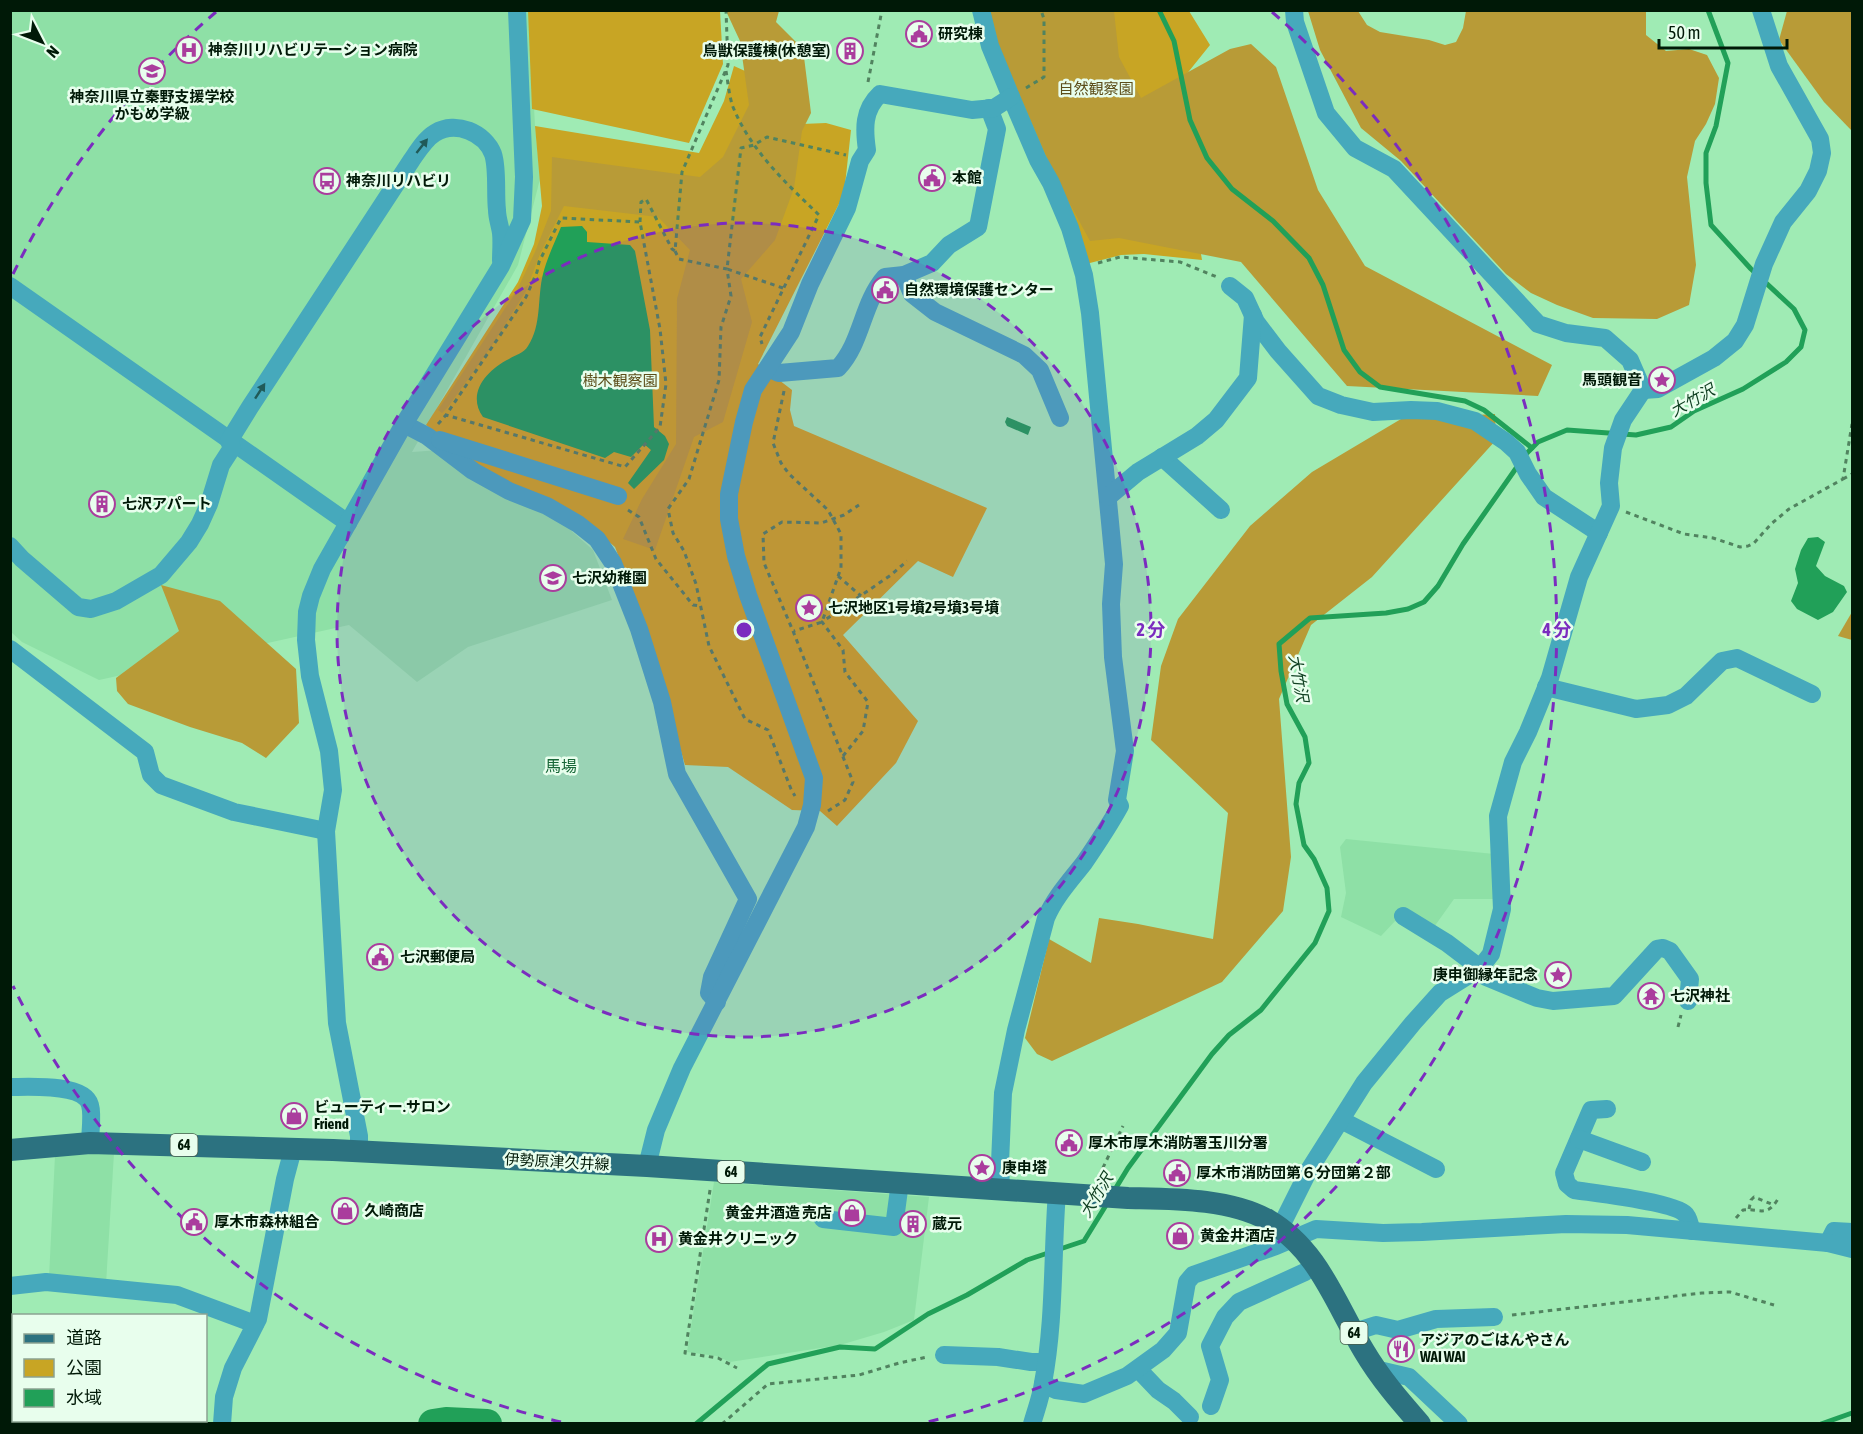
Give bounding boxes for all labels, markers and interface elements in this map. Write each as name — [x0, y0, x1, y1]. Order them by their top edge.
north arrow — [12, 12, 72, 72]
scale bar — [1659, 12, 1786, 50]
public building icon: 研究棟 — [904, 19, 934, 49]
text: 50 m — [1668, 22, 1700, 43]
place label: 研究棟 — [938, 25, 983, 42]
hospital icon: 神奈川リハビリテーション病院 — [174, 35, 204, 65]
building icon: 鳥獣保護棟(休憩室) — [835, 36, 865, 66]
place label: 神奈川リハビリテーション病院 — [207, 41, 418, 58]
place label: 鳥獣保護棟(休憩室) — [703, 42, 830, 59]
text: N — [43, 43, 63, 62]
school or university icon: 神奈川県立秦野支援学校 かもめ学級 — [137, 56, 167, 86]
park label: 自然観察園 — [1058, 80, 1134, 97]
place label: 神奈川県立秦野支援学校 かもめ学級 — [68, 88, 235, 122]
one-way arrow — [415, 139, 427, 154]
public building icon: 本館 — [917, 163, 947, 193]
bus stop icon: 神奈川リハビリ — [312, 166, 342, 196]
place label: 本館 — [952, 169, 982, 186]
place label: 神奈川リハビリ — [345, 172, 451, 189]
public building icon: 自然環境保護センター — [870, 275, 900, 305]
place label: 自然環境保護センター — [904, 281, 1054, 298]
place icon: 馬頭観音 — [1647, 365, 1677, 395]
place label: 馬頭観音 — [1582, 371, 1642, 388]
park label: 樹木観察園 — [582, 372, 658, 389]
water label: 大竹沢 — [1667, 380, 1719, 420]
one-way arrow — [254, 384, 266, 400]
building icon: 七沢アパート — [87, 489, 117, 519]
place label: 七沢アパート — [122, 495, 212, 512]
school or university icon: 七沢幼稚園 — [538, 563, 568, 593]
place label: 七沢幼稚園 — [572, 569, 647, 586]
place icon: 七沢地区1号墳2号墳3号墳 — [794, 593, 824, 623]
place label: 七沢地区1号墳2号墳3号墳 — [828, 599, 999, 616]
text: 2 分 — [1137, 619, 1165, 640]
text: 4 分 — [1542, 619, 1571, 640]
centre of rings — [734, 620, 754, 640]
water label: 大竹沢 — [1286, 653, 1312, 705]
district label: 馬場 — [545, 757, 577, 775]
public building icon: 七沢郵便局 — [365, 942, 395, 972]
place label: 七沢郵便局 — [400, 948, 475, 965]
place icon: 庚申御縁年記念 — [1543, 960, 1573, 990]
place label: 庚申御縁年記念 — [1433, 966, 1538, 983]
temple icon: 七沢神社 — [1636, 981, 1666, 1011]
place label: 七沢神社 — [1670, 987, 1730, 1004]
place label: ビューティー.サロン Friend — [314, 1098, 451, 1132]
shop icon: ビューティー.サロン Friend — [279, 1101, 309, 1131]
public building icon: 厚木市厚木消防署玉川分署 — [1054, 1128, 1084, 1158]
road number: 64 — [170, 1134, 198, 1156]
place label: 厚木市厚木消防署玉川分署 — [1088, 1134, 1268, 1151]
street label: 伊勢原津久井線 — [504, 1150, 610, 1173]
place icon: 庚申塔 — [967, 1153, 997, 1183]
public building icon: 厚木市消防団第６分団第２部 — [1162, 1158, 1192, 1188]
place label: 庚申塔 — [1002, 1159, 1047, 1176]
road number: 64 — [718, 1161, 744, 1183]
place label: 厚木市消防団第６分団第２部 — [1196, 1164, 1391, 1181]
water label: 大竹沢 — [1076, 1168, 1117, 1220]
shop icon: 久崎商店 — [330, 1196, 360, 1226]
shop icon: 黄金井酒造 売店 — [837, 1198, 867, 1228]
place label: 久崎商店 — [364, 1202, 424, 1219]
place label: 黄金井酒造 売店 — [725, 1204, 832, 1221]
public building icon: 厚木市森林組合 — [179, 1207, 209, 1237]
building icon: 蔵元 — [898, 1209, 928, 1239]
place label: 厚木市森林組合 — [214, 1213, 320, 1230]
place label: 蔵元 — [932, 1215, 962, 1232]
shop icon: 黄金井酒店 — [1165, 1221, 1195, 1251]
hospital icon: 黄金井クリニック — [644, 1224, 674, 1254]
place label: 黄金井酒店 — [1200, 1227, 1275, 1244]
place label: 黄金井クリニック — [678, 1230, 798, 1247]
legend — [12, 1314, 207, 1422]
road number: 64 — [1340, 1322, 1368, 1344]
text: 道路 — [66, 1327, 102, 1348]
place label: アジアのごはんやさん WAI WAI — [1419, 1331, 1569, 1365]
restaurant icon: アジアのごはんやさん WAI WAI — [1386, 1334, 1416, 1364]
text: 公園 — [66, 1357, 102, 1378]
text: 水域 — [66, 1387, 102, 1408]

